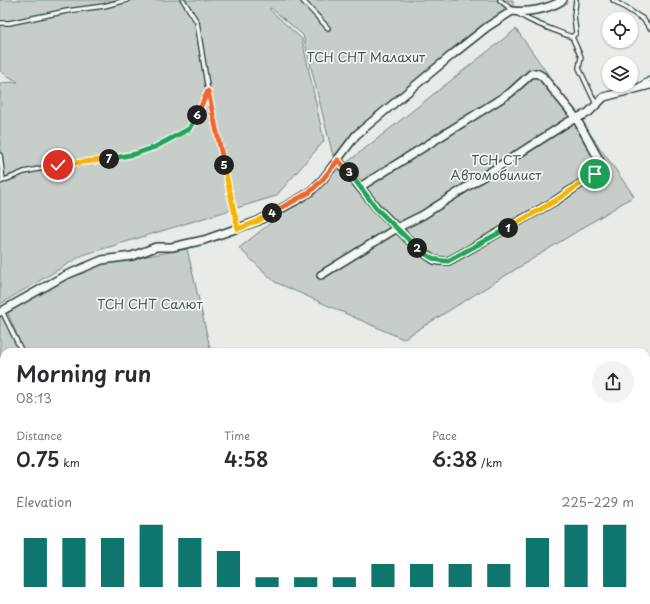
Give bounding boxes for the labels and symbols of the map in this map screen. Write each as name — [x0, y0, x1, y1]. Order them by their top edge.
park label: ТСН СНТ Малахит — [307, 47, 426, 66]
pin: 6 — [187, 105, 207, 125]
pin — [41, 148, 75, 182]
pin: 7 — [99, 149, 119, 169]
park label: ТСН СТ Автомобилист — [451, 150, 542, 184]
pin: 5 — [214, 155, 234, 175]
pin — [578, 157, 612, 191]
pin: 3 — [339, 162, 359, 182]
pin: 4 — [262, 203, 282, 223]
pin: 1 — [498, 218, 518, 238]
pin: 2 — [407, 238, 427, 258]
park label: ТСН СНТ Салют — [97, 294, 203, 313]

